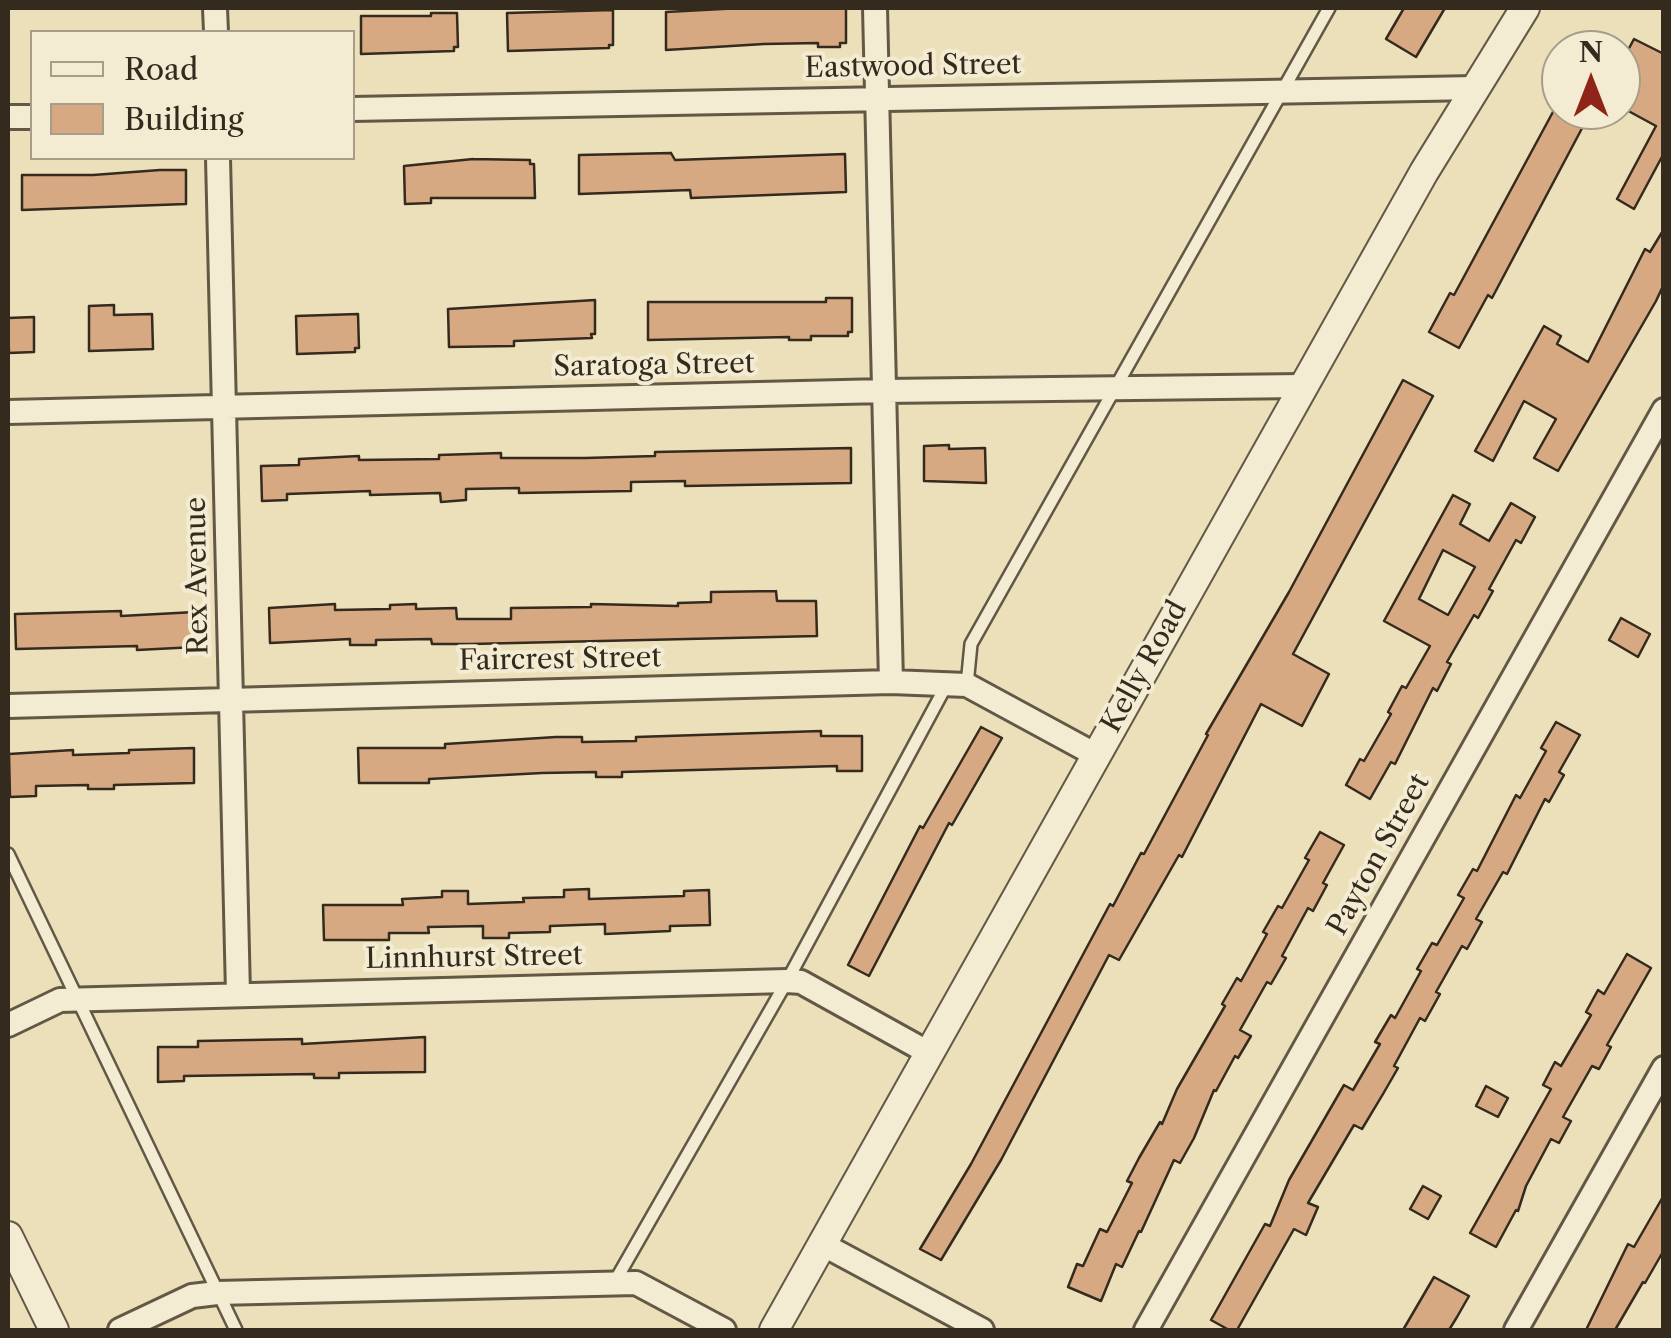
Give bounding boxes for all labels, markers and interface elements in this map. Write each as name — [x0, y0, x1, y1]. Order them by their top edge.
legend — [30, 30, 355, 160]
north arrow — [1541, 30, 1641, 130]
text: N — [1579, 35, 1603, 69]
street label: Eastwood Street — [804, 48, 1022, 86]
text: Road — [124, 51, 198, 88]
text: Building — [124, 101, 244, 138]
street label: Saratoga Street — [553, 347, 755, 385]
street label: Rex Avenue — [180, 497, 216, 655]
street label: Kelly Road — [1095, 595, 1195, 739]
street label: Faircrest Street — [458, 641, 662, 679]
street label: Payton Street — [1321, 769, 1437, 941]
street label: Linnhurst Street — [365, 939, 583, 977]

